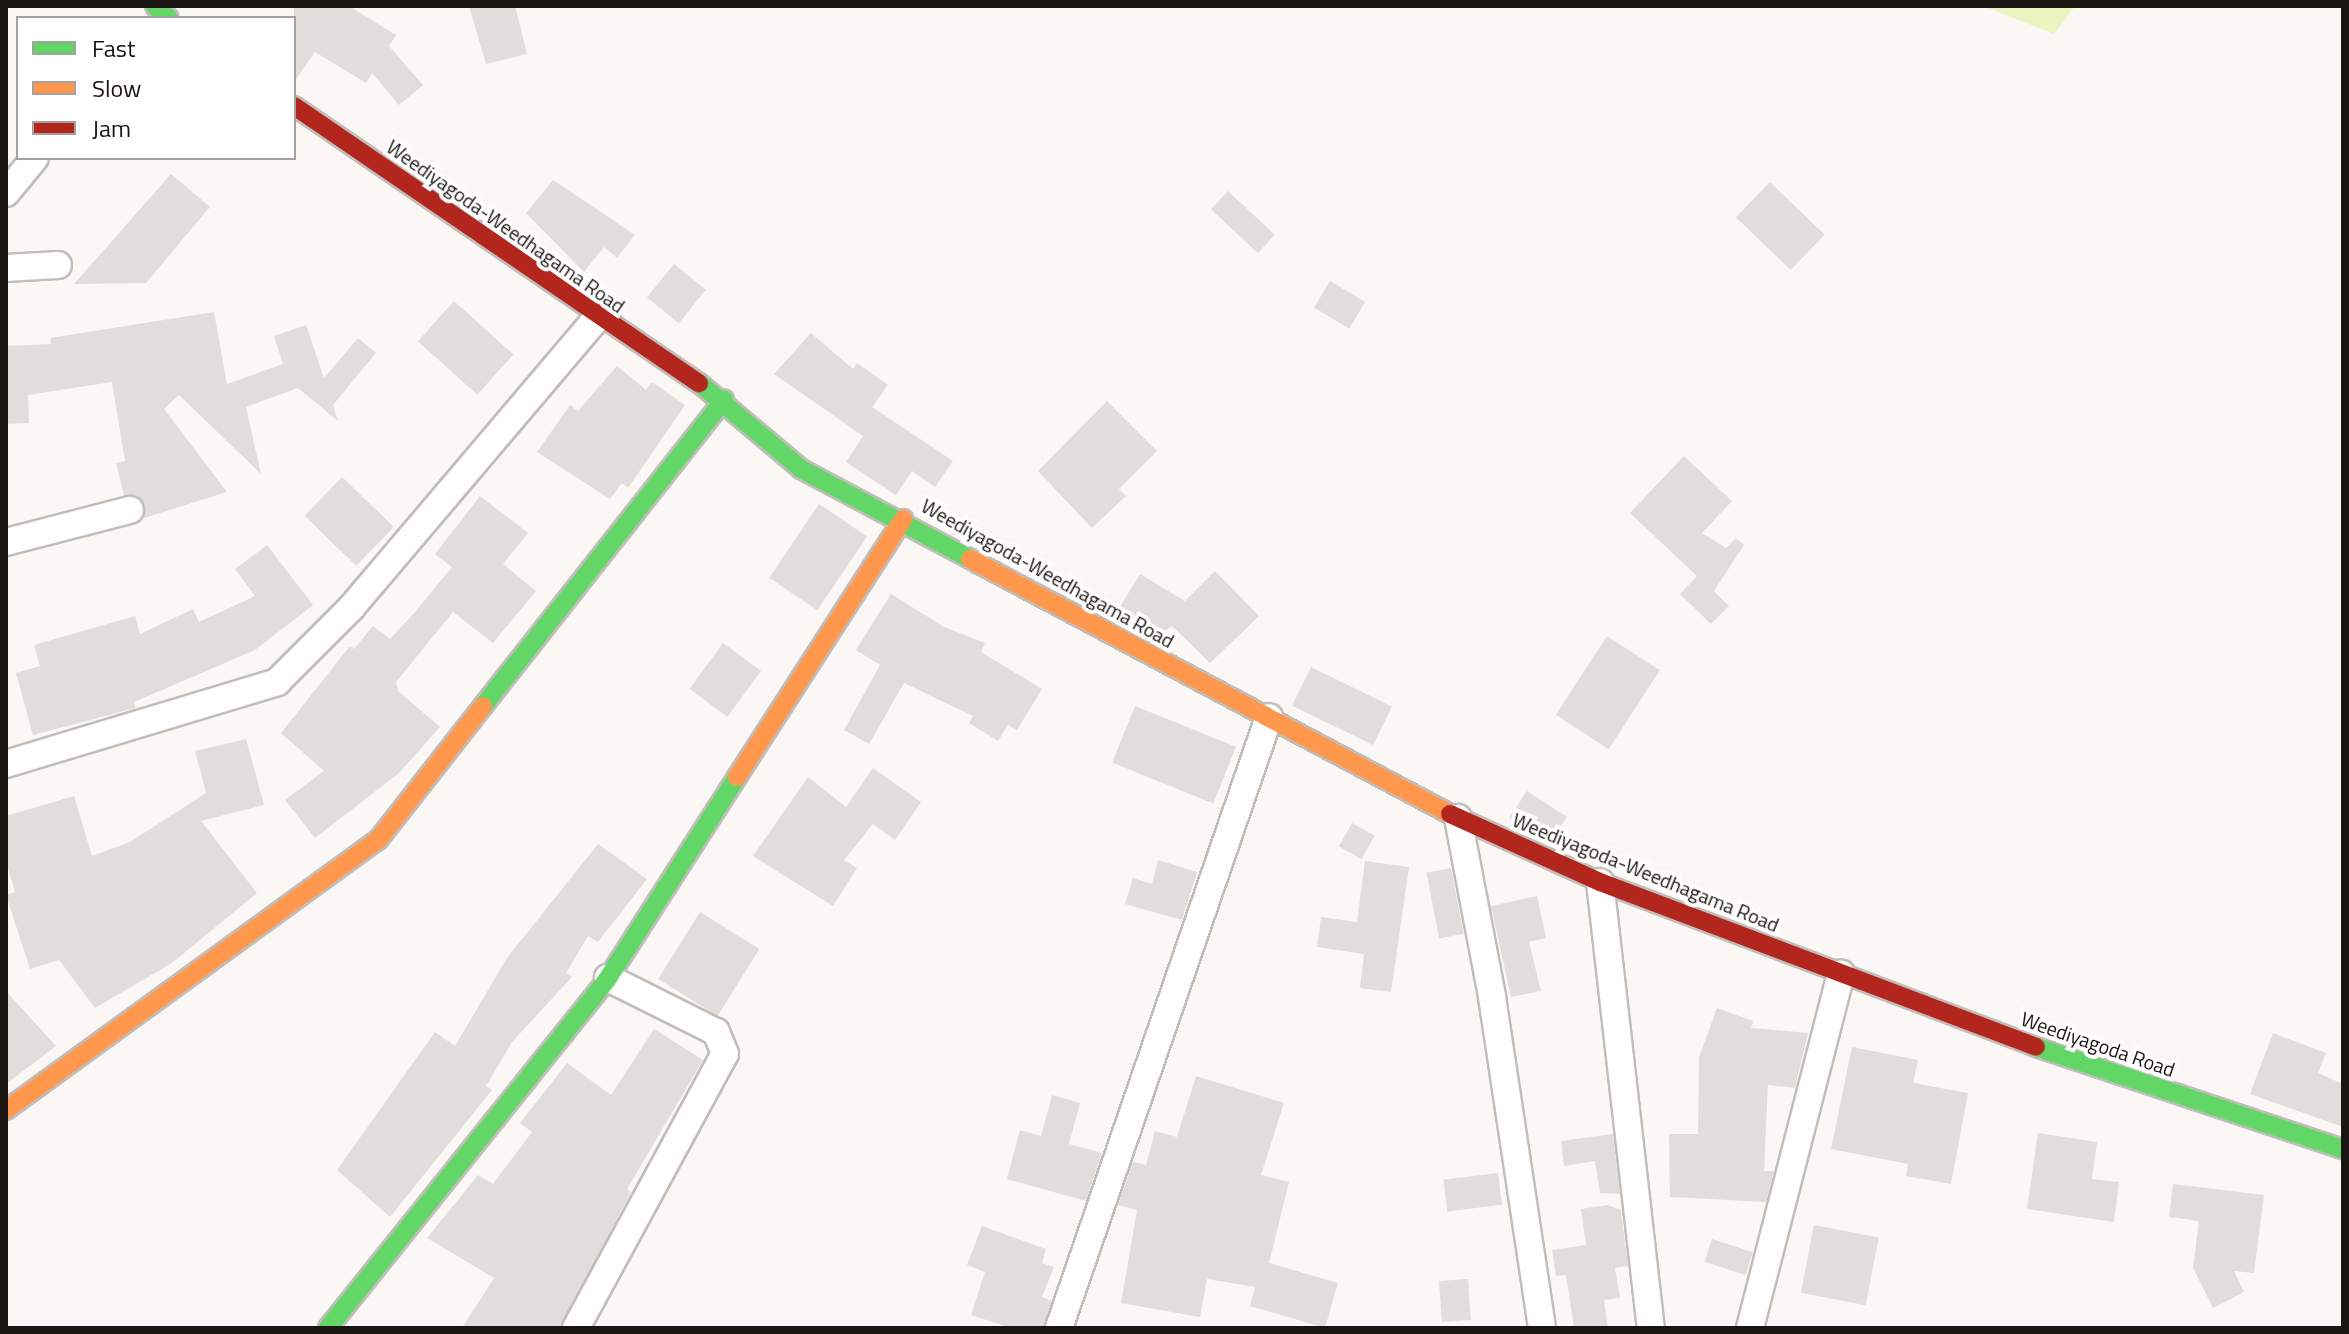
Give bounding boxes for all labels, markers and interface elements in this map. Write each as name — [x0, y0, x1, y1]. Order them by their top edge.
legend — [16, 16, 296, 160]
text: Fast — [92, 30, 135, 66]
text: Slow — [92, 70, 141, 106]
text: Jam — [92, 110, 131, 146]
street label: Weediyagoda-Weedhagama Road — [382, 134, 630, 318]
street label: Weediyagoda-Weedhagama Road — [917, 493, 1179, 653]
street label: Weediyagoda-Weedhagama Road — [1509, 807, 1783, 937]
street label: Weediyagoda Road — [2018, 1006, 2178, 1082]

